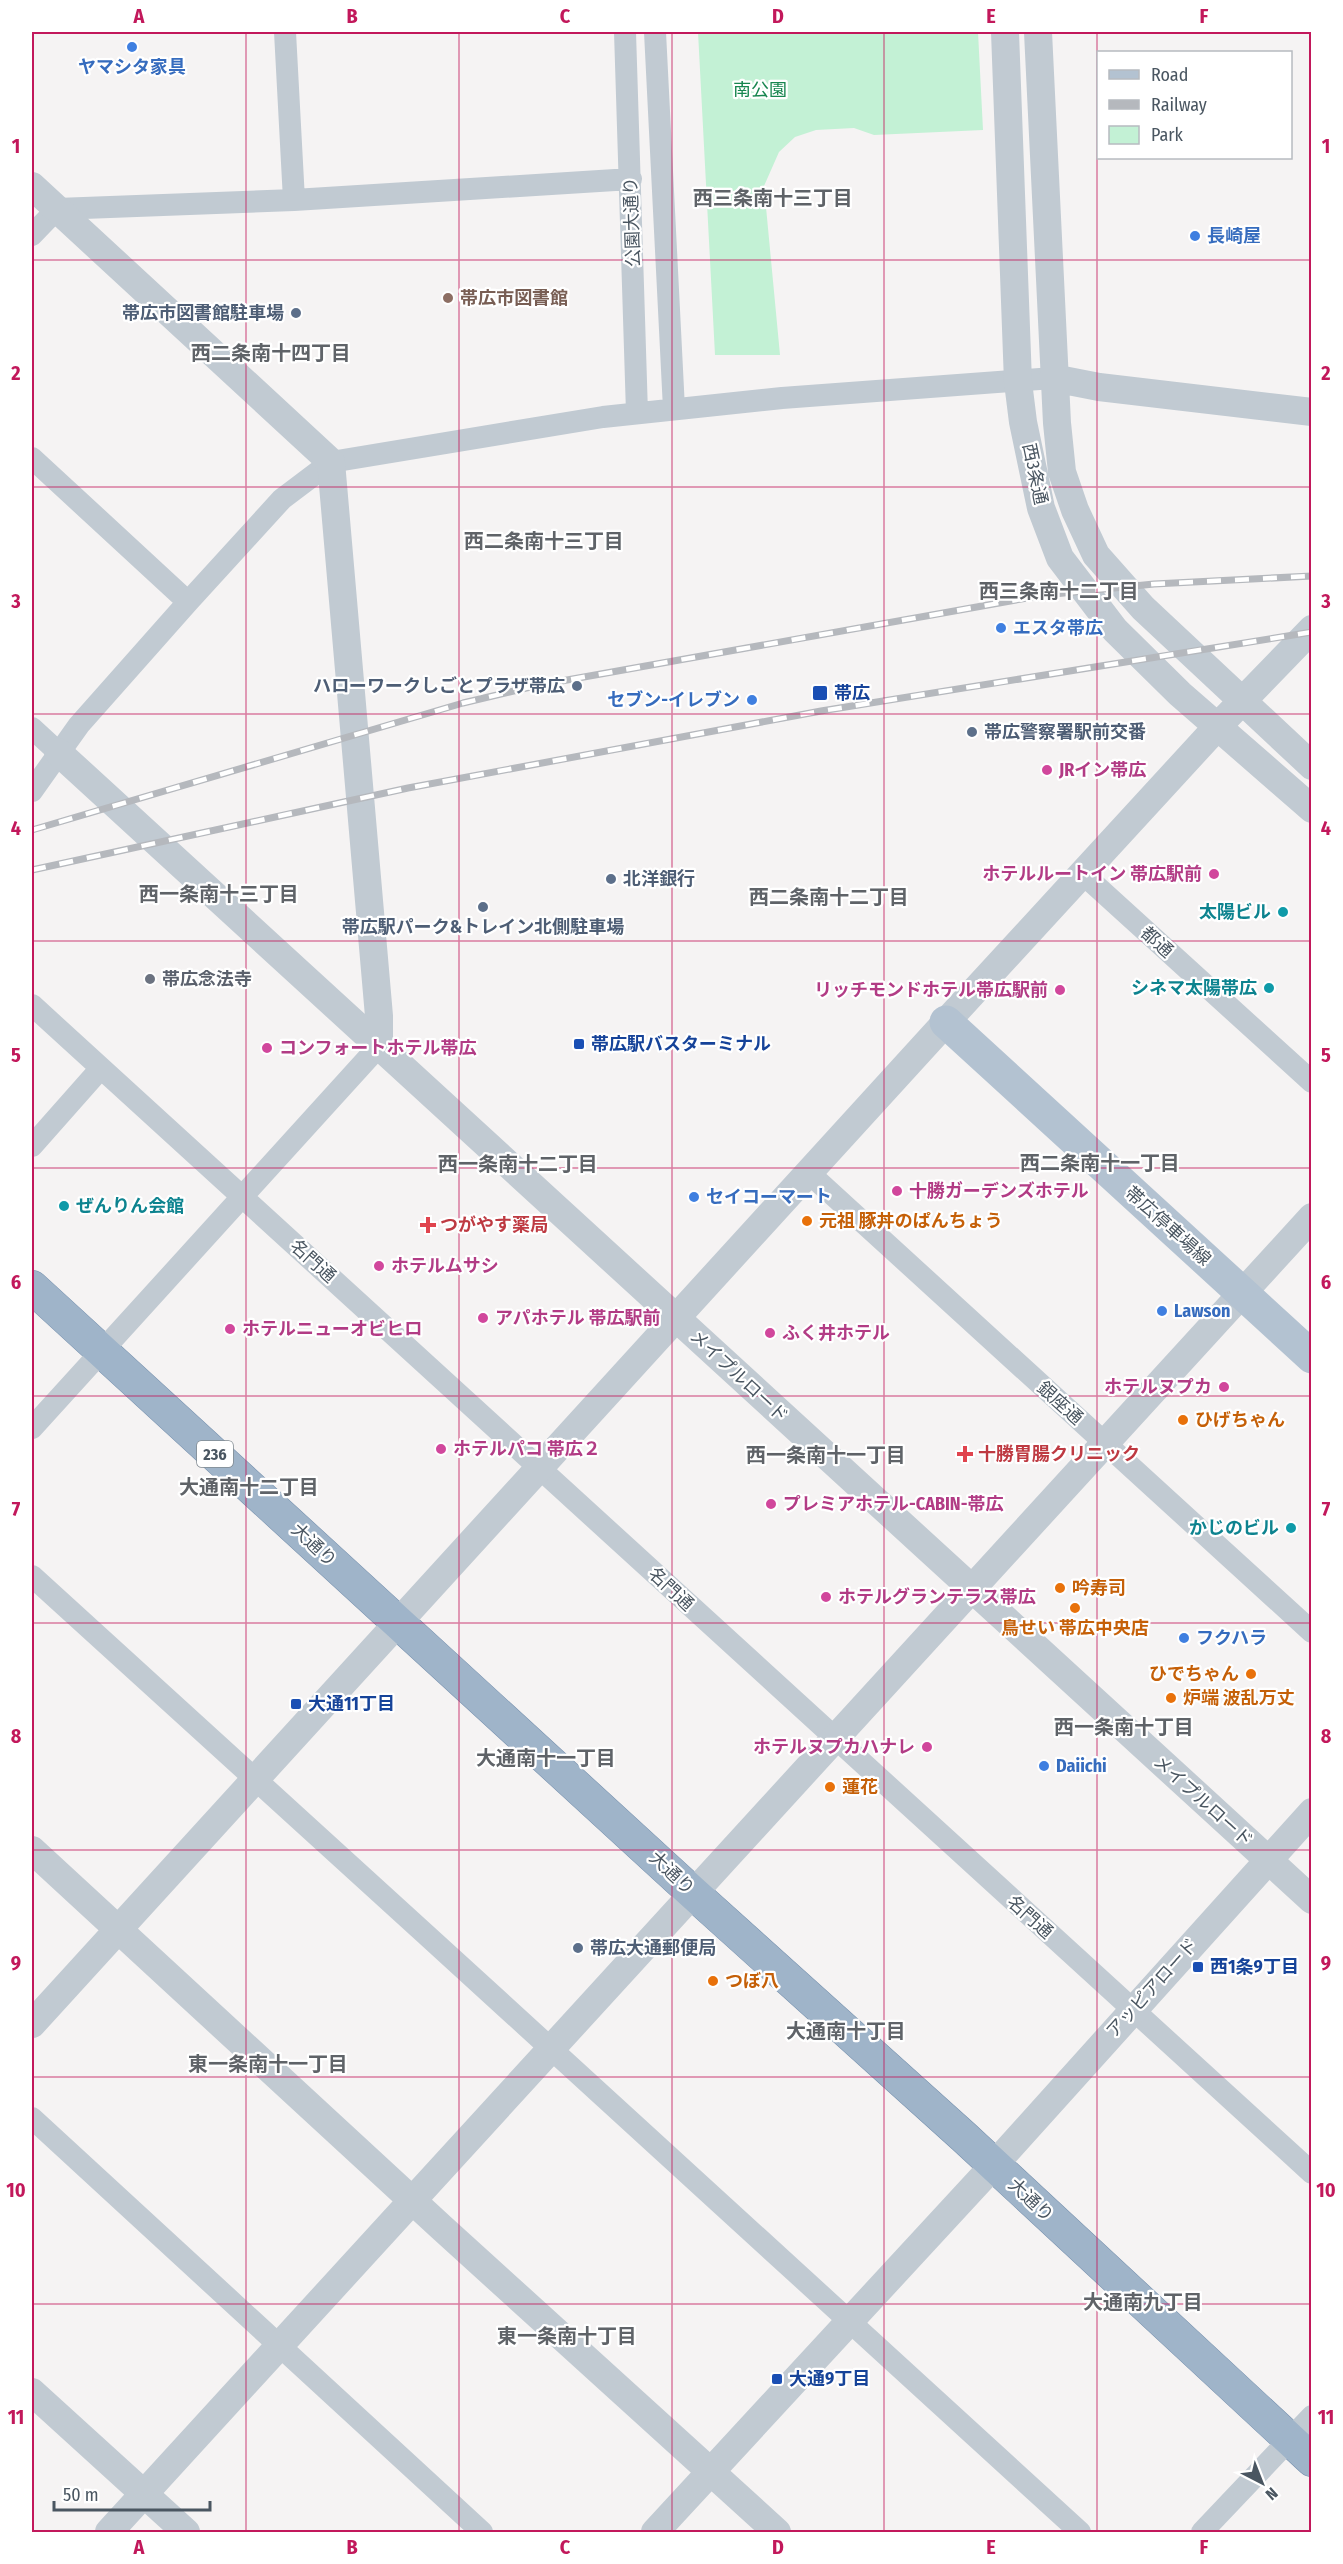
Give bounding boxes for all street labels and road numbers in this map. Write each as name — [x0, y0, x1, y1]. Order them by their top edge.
street label: 公園大通り — [619, 177, 645, 267]
street label: 西3条通 — [1018, 441, 1052, 507]
street label: 都通 — [1136, 922, 1178, 962]
street label: 帯広停車場線 — [1121, 1182, 1215, 1270]
street label: 名門通 — [286, 1235, 340, 1287]
street label: メイプルロード — [685, 1325, 793, 1427]
street label: 銀座通 — [1033, 1377, 1087, 1429]
road number: 236 — [197, 1441, 233, 1467]
street label: 大通り — [287, 1519, 341, 1571]
street label: 名門通 — [644, 1563, 698, 1615]
street label: メイプルロード — [1149, 1751, 1257, 1851]
street label: 大通り — [645, 1847, 699, 1899]
street label: 名門通 — [1003, 1891, 1057, 1943]
street label: アッピアロード — [1102, 1934, 1202, 2042]
street label: 大通り — [1004, 2174, 1058, 2226]

